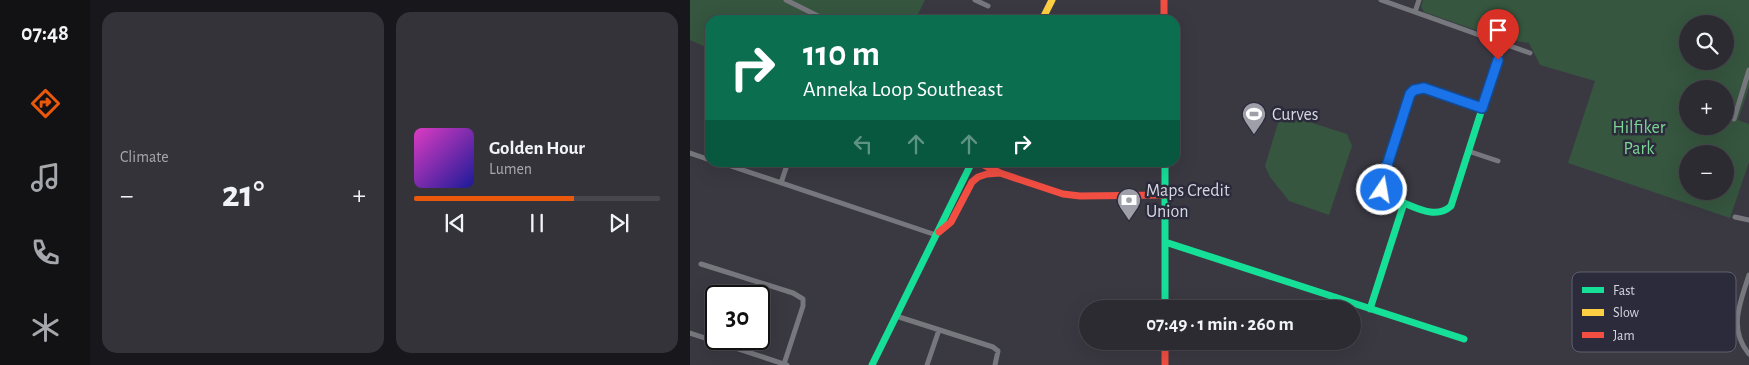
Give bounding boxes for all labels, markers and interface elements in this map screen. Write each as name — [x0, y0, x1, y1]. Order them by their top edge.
pin — [1477, 9, 1519, 60]
map controls — [1679, 15, 1734, 200]
button: search — [1679, 15, 1734, 70]
icon: arrive — [1484, 16, 1512, 44]
text: 07:48 — [21, 22, 69, 44]
icon: right — [720, 35, 785, 100]
text: 110 m — [803, 37, 880, 72]
text: Anneka Loop Southeast — [803, 78, 1003, 100]
button: + — [1679, 80, 1734, 135]
icon: directions — [28, 86, 63, 121]
sports icon: Curves — [1241, 101, 1267, 135]
place label: Curves — [1272, 106, 1318, 124]
park label: Hilfiker Park — [1612, 119, 1666, 158]
icon: left — [849, 130, 877, 158]
icon: ahead — [902, 130, 930, 158]
icon: ahead — [955, 130, 983, 158]
icon: right — [1008, 130, 1036, 158]
text: Golden Hour — [489, 139, 585, 158]
button: − — [1679, 145, 1734, 200]
text: Climate — [120, 149, 169, 165]
icon: music — [28, 160, 63, 195]
text: Lumen — [489, 161, 532, 177]
position arrow — [1355, 163, 1407, 215]
text: 21° — [222, 176, 264, 214]
text: − — [120, 182, 133, 210]
text: + — [353, 182, 366, 210]
place label: Maps Credit Union — [1146, 182, 1230, 221]
bank icon: Maps Credit Union — [1116, 187, 1142, 221]
icon: previous — [441, 209, 469, 237]
icon: pause — [523, 209, 551, 237]
icon: next — [605, 209, 633, 237]
icon: phone — [28, 235, 63, 270]
legend — [1572, 272, 1736, 352]
text: Fast — [1613, 284, 1635, 298]
speed limit sign: 30 — [705, 285, 770, 350]
text: Slow — [1613, 306, 1640, 320]
icon: climate — [28, 310, 63, 345]
text: 07:49 · 1 min · 260 m — [1146, 315, 1294, 334]
text: Jam — [1613, 329, 1635, 343]

